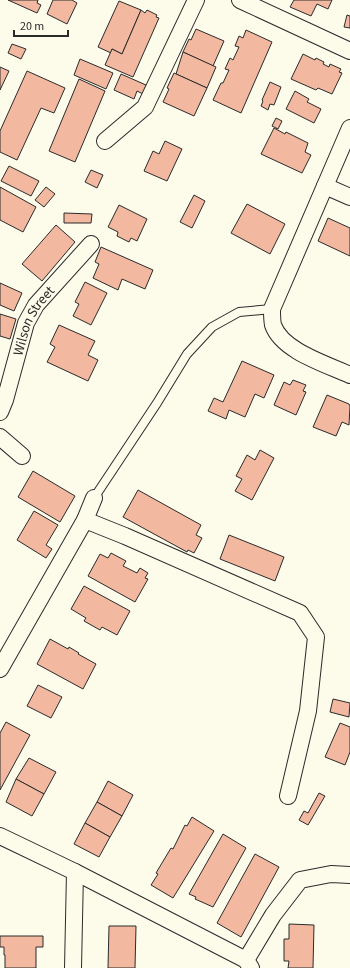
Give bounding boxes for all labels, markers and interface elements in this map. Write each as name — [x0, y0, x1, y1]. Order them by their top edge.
scale bar — [14, 12, 68, 38]
text: 20 m — [20, 18, 44, 35]
street label: Wilson Street — [9, 282, 60, 358]

